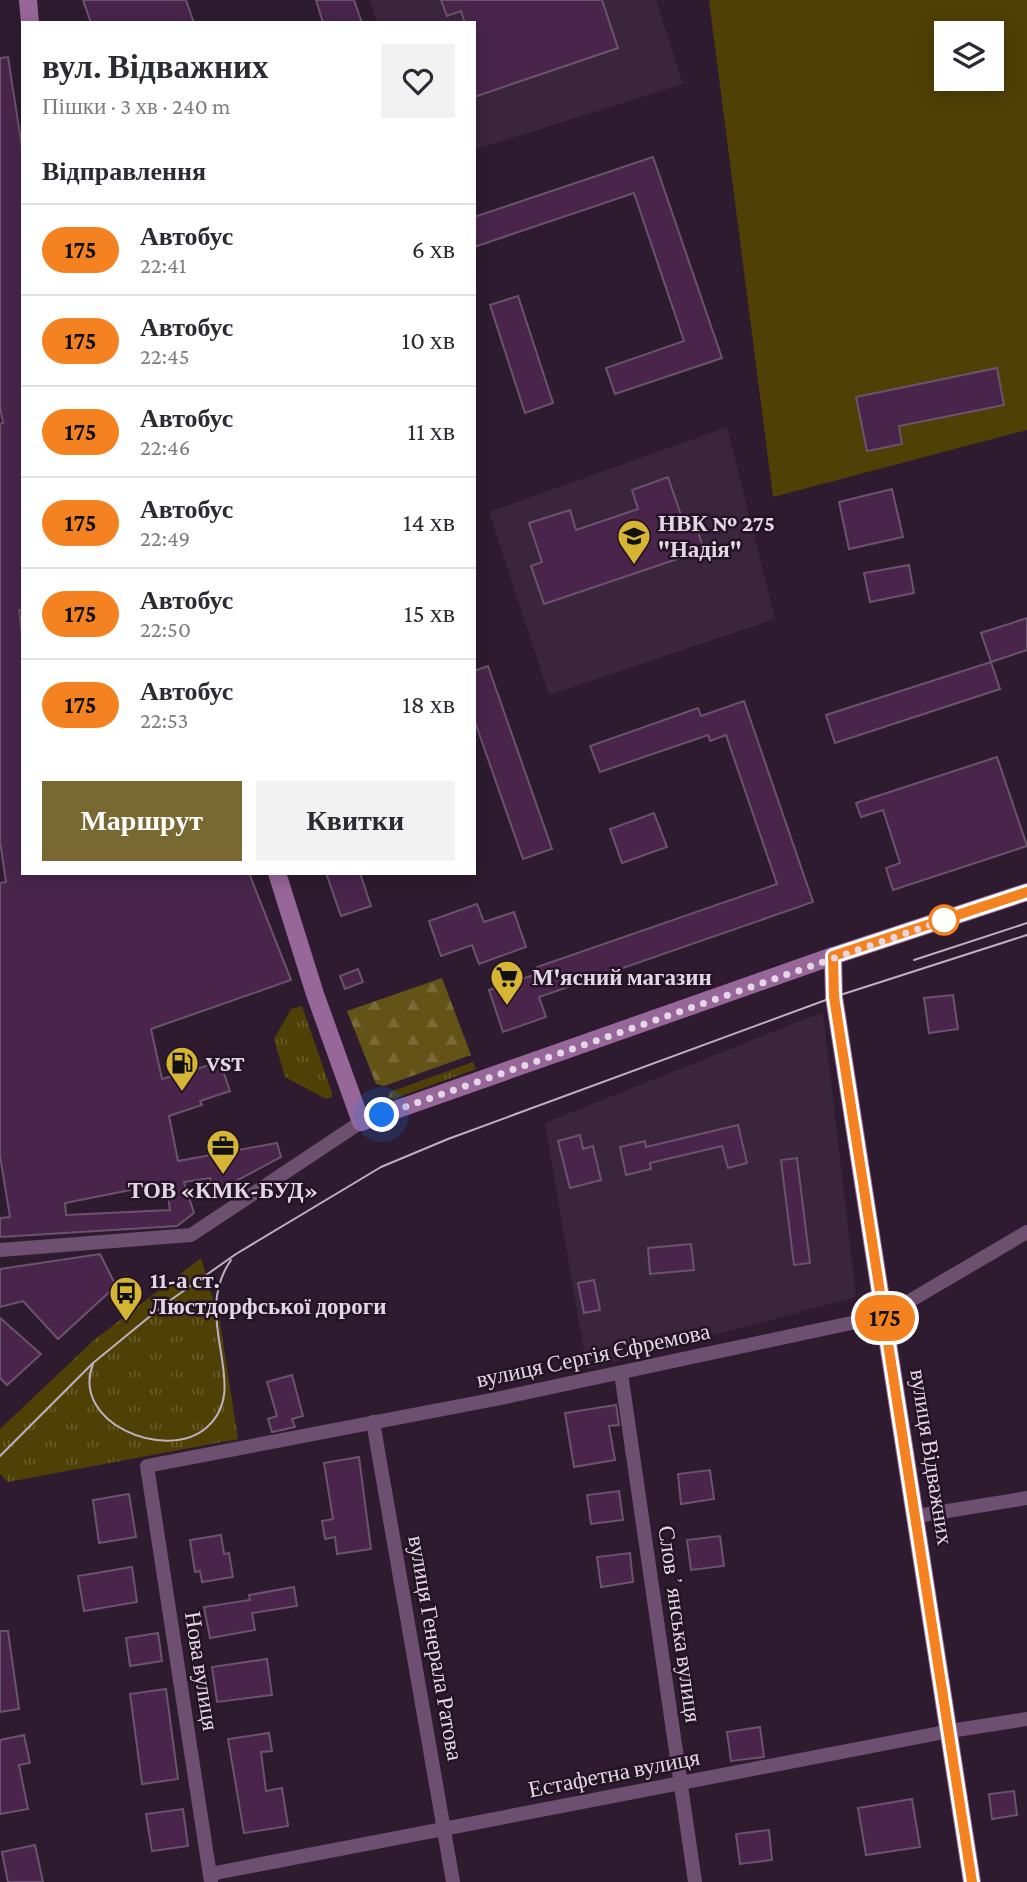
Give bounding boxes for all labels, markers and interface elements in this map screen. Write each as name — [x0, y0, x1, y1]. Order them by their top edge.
map controls — [934, 21, 1004, 91]
button: layers — [934, 21, 1004, 91]
button: heart — [381, 44, 455, 118]
text: вул. Відважних — [42, 48, 268, 85]
text: Пішки · 3 хв · 240 m — [42, 93, 231, 119]
text: Відправлення — [42, 157, 206, 186]
text: Автобус — [140, 222, 233, 251]
text: 6 хв — [412, 235, 455, 264]
text: 175 — [64, 236, 97, 263]
text: 22:41 — [140, 252, 186, 278]
text: Автобус — [140, 313, 233, 342]
text: 10 хв — [402, 326, 455, 355]
text: 175 — [64, 327, 97, 354]
text: 22:45 — [140, 343, 190, 369]
text: Автобус — [140, 404, 233, 433]
text: 11 хв — [408, 417, 455, 446]
text: 175 — [64, 418, 97, 445]
text: 22:46 — [140, 434, 191, 460]
text: Автобус — [140, 495, 233, 524]
text: 14 хв — [403, 508, 455, 537]
text: 175 — [64, 509, 97, 536]
place label: НВК № 275 "Надія" — [658, 510, 775, 562]
school or university icon: НВК № 275 "Надія" — [615, 517, 653, 566]
text: 22:49 — [140, 525, 190, 551]
text: Автобус — [140, 586, 233, 615]
text: 15 хв — [404, 599, 455, 628]
text: 175 — [64, 600, 97, 627]
text: 22:50 — [140, 616, 191, 642]
text: Автобус — [140, 677, 233, 706]
text: 18 хв — [402, 690, 455, 719]
text: 175 — [64, 691, 97, 718]
text: 22:53 — [140, 707, 189, 733]
button: Маршрут — [42, 781, 242, 861]
button: Квитки — [256, 781, 455, 861]
unlabelled marker — [929, 905, 959, 935]
supermarket icon: М'ясний магазин — [488, 958, 526, 1007]
place label: М'ясний магазин — [532, 964, 712, 990]
fuel station icon: VST — [163, 1044, 201, 1093]
place label: VST — [205, 1050, 245, 1076]
your location — [364, 1097, 399, 1132]
office icon: ТОВ «КМК-БУД» — [204, 1127, 242, 1176]
place label: ТОВ «КМК-БУД» — [128, 1177, 318, 1203]
place label: 11-а ст. Люстдорфської дороги — [150, 1267, 387, 1319]
bus stop icon: 11-а ст. Люстдорфської дороги — [107, 1274, 145, 1323]
line badge: 175 — [845, 1295, 925, 1341]
text: 175 — [869, 1304, 901, 1331]
street label: вулиця Сергія Єфремова — [474, 1318, 712, 1392]
street label: вулиця Відважних — [905, 1367, 959, 1547]
street label: Словʼянська вулиця — [653, 1524, 707, 1725]
street label: вулиця Генерала Ратова — [403, 1533, 469, 1763]
street label: Нова вулиця — [180, 1609, 224, 1733]
street label: Естафетна вулиця — [526, 1744, 702, 1802]

